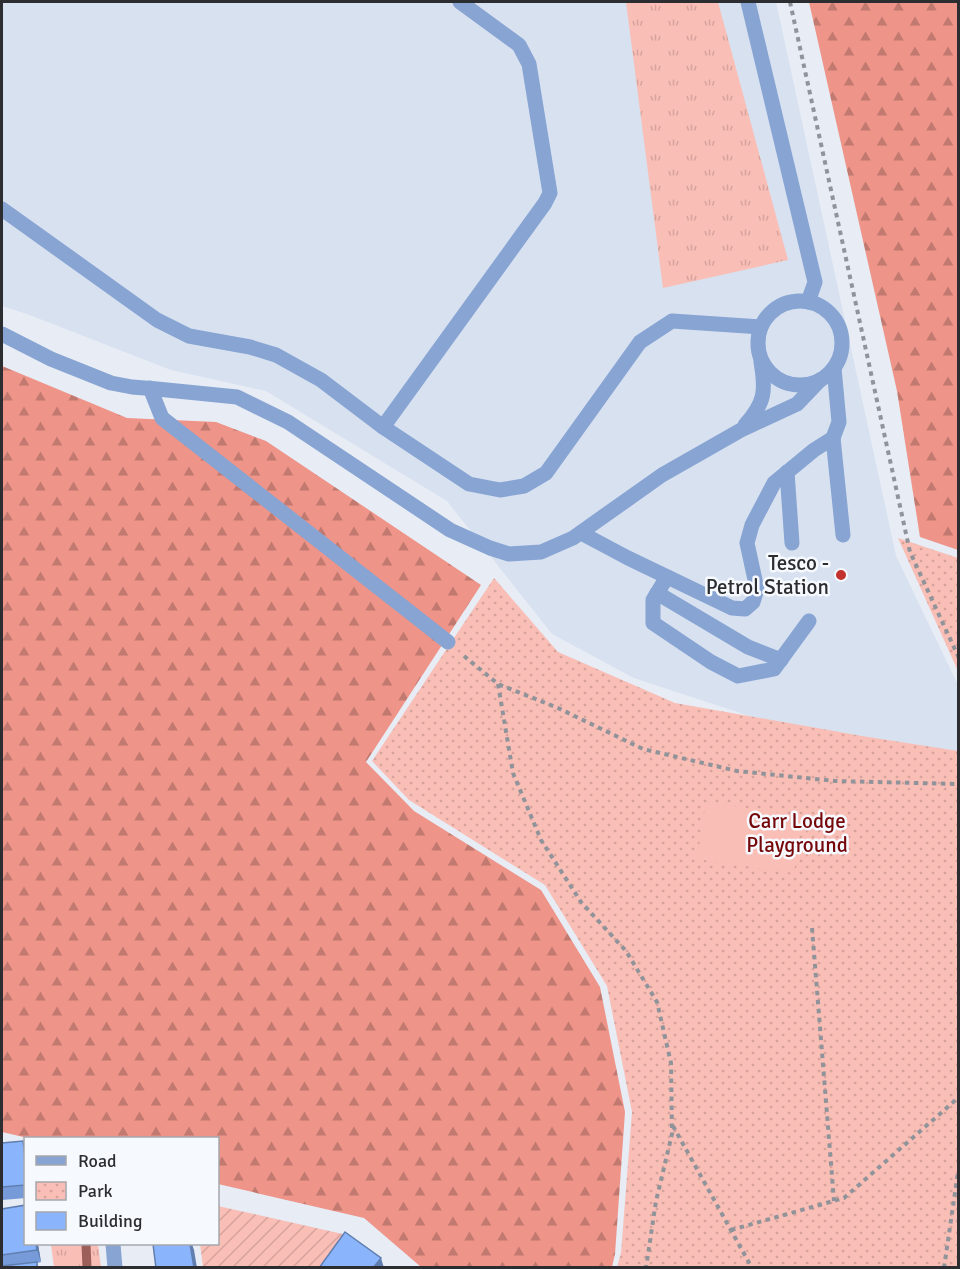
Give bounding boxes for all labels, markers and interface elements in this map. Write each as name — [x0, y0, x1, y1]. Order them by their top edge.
place label: Tesco - Petrol Station — [706, 550, 829, 600]
marker: Tesco - Petrol Station — [834, 568, 848, 582]
park label: Carr Lodge Playground — [746, 808, 848, 858]
legend — [24, 1137, 219, 1245]
text: Road — [78, 1150, 117, 1172]
text: Park — [78, 1180, 113, 1202]
text: Building — [78, 1210, 142, 1232]

